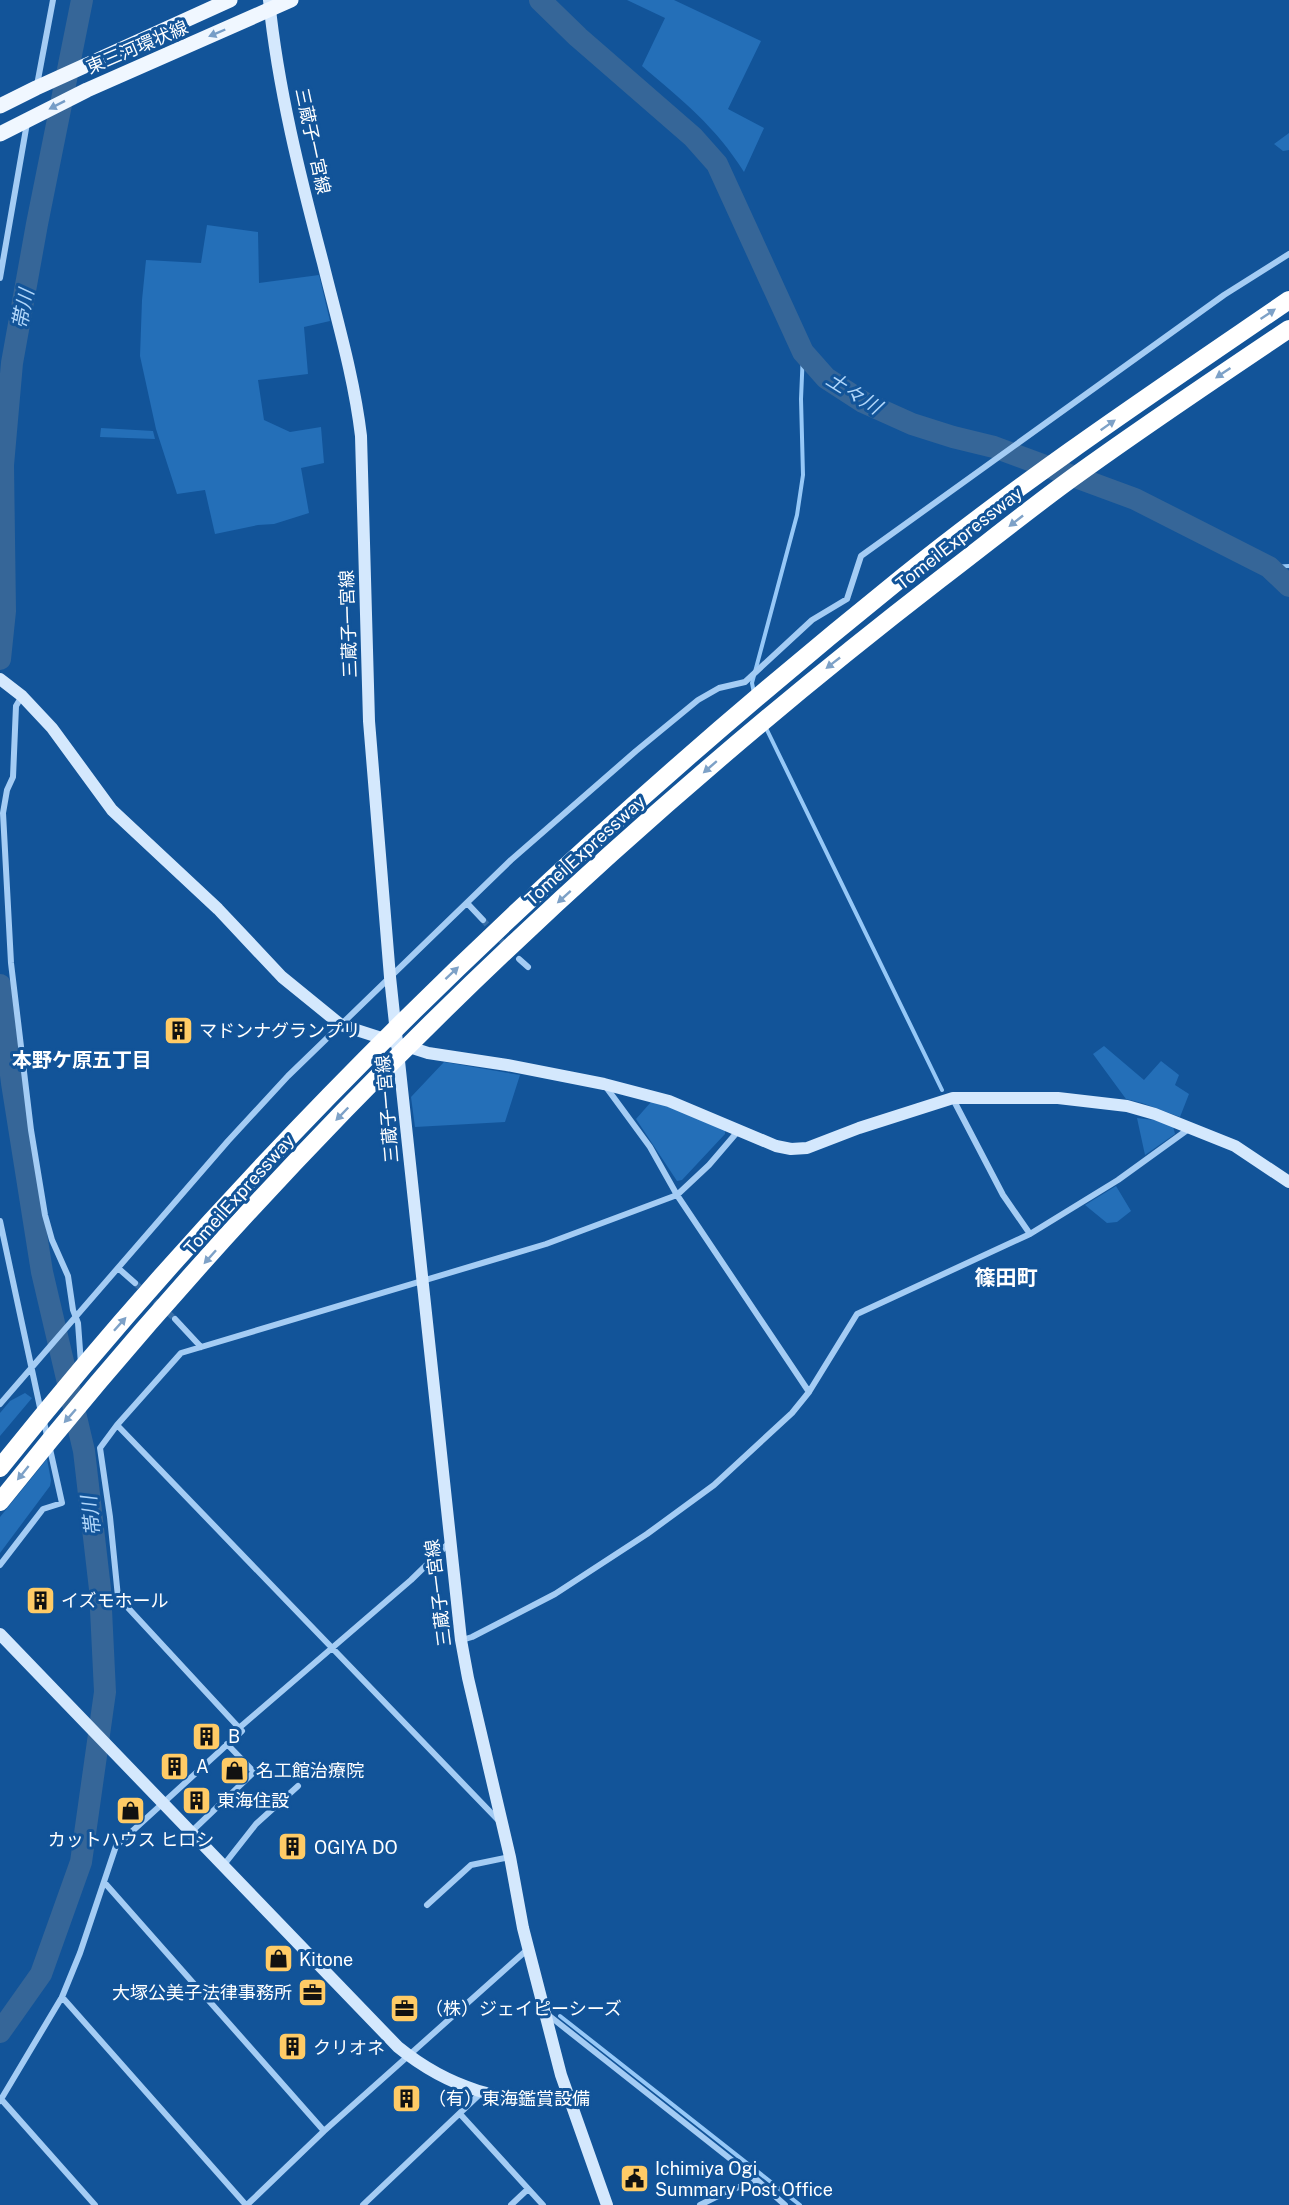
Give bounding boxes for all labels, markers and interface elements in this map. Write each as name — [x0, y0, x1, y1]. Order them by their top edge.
street label: 東三河環状線 — [83, 16, 191, 78]
one-way arrow — [207, 28, 225, 38]
street label: 三蔵子一宮線 — [292, 86, 334, 196]
one-way arrow — [48, 99, 66, 109]
water label: 帯川 — [7, 285, 39, 331]
one-way arrow — [1260, 309, 1276, 320]
water label: 土々川 — [822, 367, 887, 420]
one-way arrow — [1215, 368, 1231, 379]
one-way arrow — [1099, 419, 1115, 431]
street label: Tomei Expressway — [892, 482, 1027, 594]
one-way arrow — [1008, 514, 1024, 527]
street label: 三蔵子一宮線 — [336, 570, 360, 678]
one-way arrow — [826, 657, 841, 669]
one-way arrow — [703, 760, 718, 773]
street label: Tomei Expressway — [521, 790, 650, 909]
one-way arrow — [557, 890, 572, 904]
one-way arrow — [444, 966, 459, 980]
building icon: マドンナグランプリ — [162, 1014, 194, 1046]
place label: マドンナグランプリ — [199, 1020, 360, 1041]
district label: 本野ケ原五丁目 — [12, 1048, 152, 1072]
street label: 三蔵子一宮線 — [372, 1054, 402, 1164]
one-way arrow — [336, 1106, 350, 1120]
street label: Tomei Expressway — [180, 1129, 299, 1258]
one-way arrow — [203, 1249, 217, 1264]
district label: 篠田町 — [975, 1265, 1038, 1290]
one-way arrow — [113, 1317, 126, 1332]
one-way arrow — [64, 1408, 77, 1423]
one-way arrow — [16, 1465, 29, 1481]
water label: 帯川 — [76, 1493, 105, 1537]
street label: 三蔵子一宮線 — [421, 1538, 455, 1648]
building icon: イズモホール — [24, 1584, 56, 1616]
place label: イズモホール — [61, 1590, 168, 1611]
building icon: B — [191, 1720, 223, 1752]
place label: B — [228, 1726, 240, 1747]
building icon: A — [159, 1750, 191, 1782]
shop icon: 名工館治療院 — [219, 1754, 251, 1786]
place label: A — [196, 1756, 209, 1777]
place label: 名工館治療院 — [256, 1760, 364, 1781]
building icon: 東海住設 — [180, 1784, 212, 1816]
place label: 東海住設 — [217, 1790, 289, 1811]
shop icon: カットハウス ヒロシ — [115, 1794, 147, 1826]
place label: カットハウス ヒロシ — [48, 1829, 214, 1850]
building icon: OGIYA DO — [277, 1831, 309, 1863]
place label: OGIYA DO — [314, 1837, 398, 1858]
shop icon: Kitone — [262, 1943, 294, 1975]
place label: Kitone — [299, 1949, 353, 1970]
office icon: 大塚公美子法律事務所 — [297, 1976, 329, 2008]
place label: 大塚公美子法律事務所 — [112, 1982, 292, 2003]
office icon: （株）ジェイピーシーズ — [388, 1992, 420, 2024]
place label: （株）ジェイピーシーズ — [425, 1998, 622, 2019]
building icon: クリオネ — [276, 2031, 308, 2063]
place label: クリオネ — [313, 2037, 385, 2058]
building icon: （有）東海鑑賞設備 — [391, 2082, 423, 2114]
place label: （有）東海鑑賞設備 — [428, 2088, 590, 2109]
place label: Ichimiya Ogi Summary Post Office — [655, 2158, 833, 2200]
public building icon: Ichimiya Ogi Summary Post Office — [618, 2162, 650, 2194]

